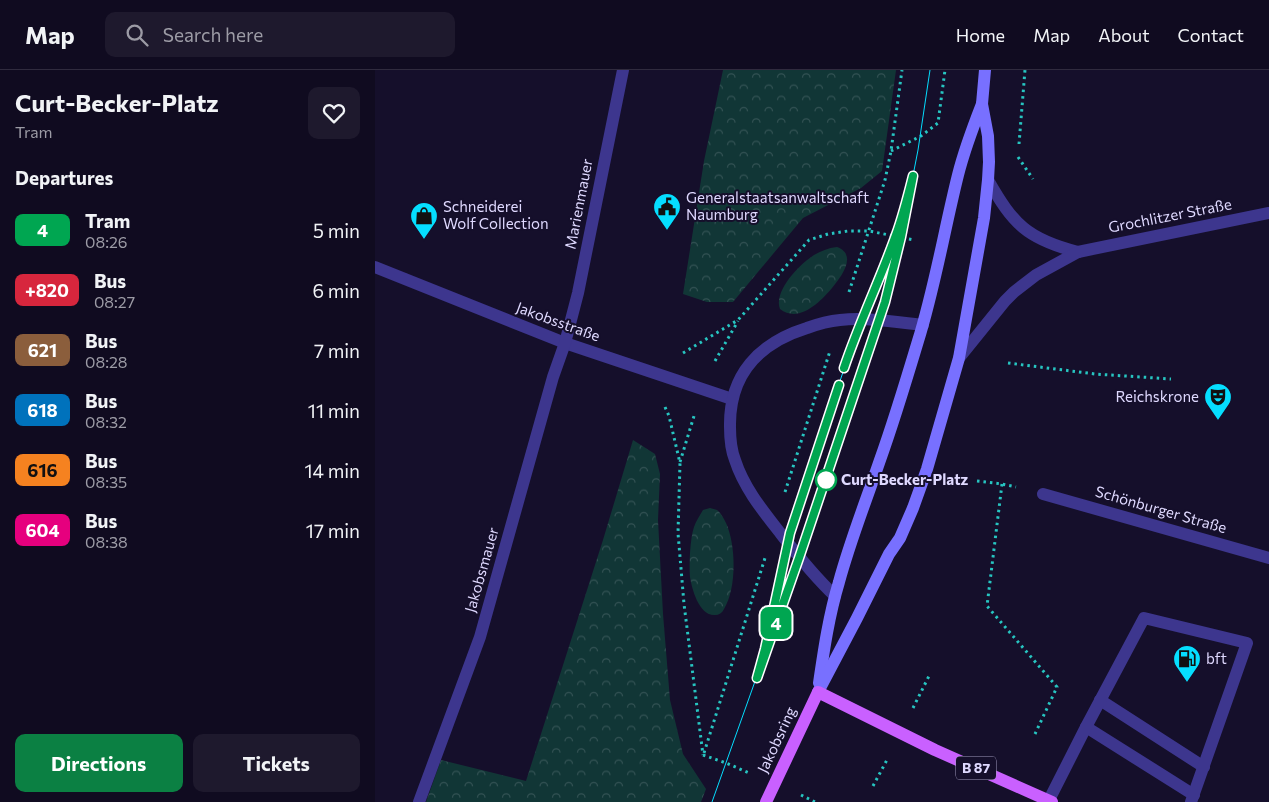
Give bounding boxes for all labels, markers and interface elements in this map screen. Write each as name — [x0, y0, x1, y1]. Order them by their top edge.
search box — [105, 12, 455, 57]
text: Map — [25, 20, 75, 49]
icon: search — [123, 21, 151, 49]
text: Search here — [163, 23, 263, 46]
text: Home — [956, 24, 1005, 46]
text: Map — [1033, 24, 1070, 46]
text: About — [1098, 24, 1150, 46]
text: Contact — [1178, 24, 1244, 46]
button: heart — [308, 87, 360, 139]
text: Curt-Becker-Platz — [15, 88, 219, 117]
text: Tram — [15, 122, 52, 141]
street label: Marienmauer — [560, 157, 596, 251]
text: Departures — [15, 166, 113, 189]
place label: Generalstaatsanwaltschaft Naumburg — [686, 188, 869, 223]
public building icon: Generalstaatsanwaltschaft Naumburg — [652, 192, 682, 231]
street label: Grochlitzer Straße — [1107, 194, 1233, 236]
place label: Schneiderei Wolf Collection — [443, 197, 549, 232]
shop icon: Schneiderei Wolf Collection — [409, 201, 439, 240]
text: Tram — [85, 209, 130, 232]
text: 4 — [37, 219, 48, 241]
text: 5 min — [313, 219, 360, 242]
text: 08:26 — [85, 232, 127, 251]
text: Bus — [94, 269, 126, 292]
text: +820 — [25, 279, 69, 301]
text: 6 min — [312, 279, 360, 302]
text: 08:27 — [94, 292, 135, 311]
street label: Jakobsstraße — [514, 298, 603, 345]
text: Bus — [85, 329, 117, 352]
text: 621 — [28, 339, 57, 361]
text: 7 min — [314, 339, 360, 362]
text: 08:28 — [85, 352, 127, 371]
theatre icon: Reichskrone — [1203, 382, 1233, 421]
place label: Reichskrone — [1116, 387, 1199, 405]
text: Bus — [85, 389, 117, 412]
text: 618 — [27, 399, 58, 421]
text: 11 min — [308, 399, 360, 422]
text: 08:32 — [85, 412, 127, 431]
text: Bus — [85, 449, 117, 472]
text: 616 — [27, 459, 58, 481]
text: 14 min — [304, 459, 360, 482]
marker: Curt-Becker-Platz — [815, 469, 837, 491]
place label: Curt-Becker-Platz — [841, 470, 969, 488]
text: 08:35 — [85, 472, 127, 491]
street label: Schönburger Straße — [1093, 482, 1229, 536]
text: Bus — [85, 509, 117, 532]
text: 604 — [25, 519, 60, 541]
text: 17 min — [306, 519, 360, 542]
street label: Jakobsmauer — [460, 525, 502, 614]
text: 08:38 — [85, 532, 128, 551]
line badge: 4 — [760, 607, 792, 639]
text: 4 — [770, 612, 782, 634]
fuel station icon: bft — [1172, 644, 1202, 683]
place label: bft — [1206, 649, 1227, 667]
street label: Jakobsring — [753, 704, 799, 776]
button: Directions — [15, 734, 183, 792]
button: Tickets — [193, 734, 360, 792]
road number: B 87 — [956, 756, 996, 780]

